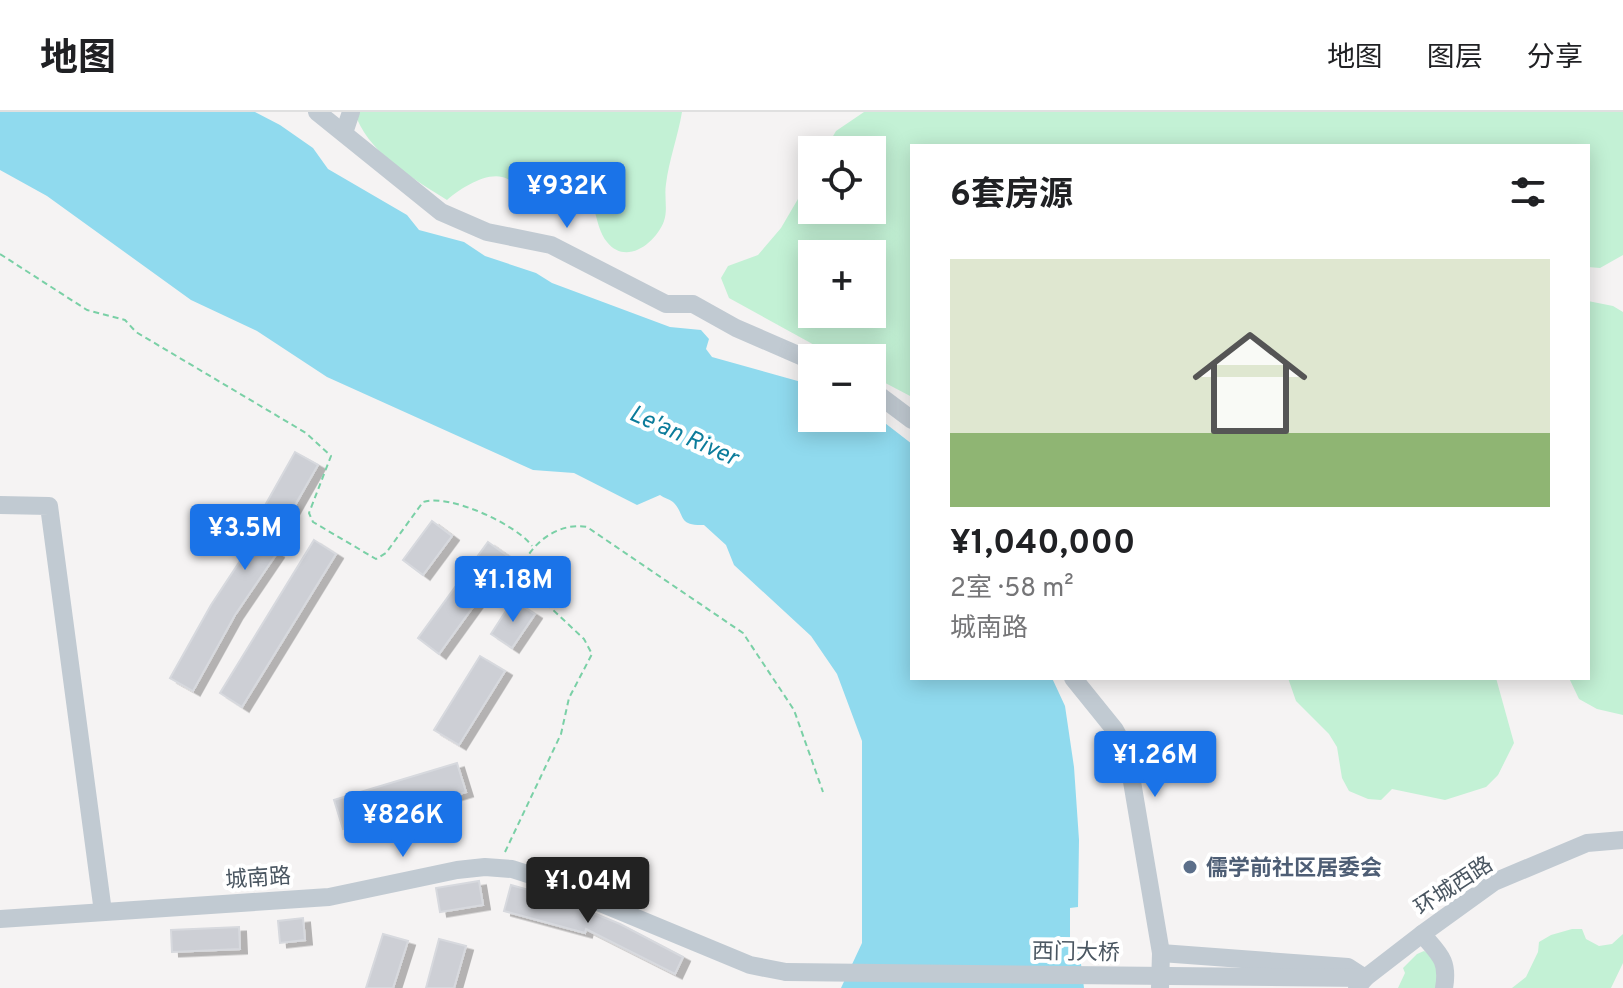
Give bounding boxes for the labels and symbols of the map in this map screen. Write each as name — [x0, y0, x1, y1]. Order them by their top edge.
pin: ¥932K — [511, 162, 623, 230]
water label: Le'an River — [624, 400, 744, 475]
pin: ¥3.5M — [189, 504, 301, 572]
pin: ¥1.18M — [448, 556, 578, 624]
pin: ¥1.26M — [1090, 731, 1220, 799]
pin: ¥826K — [347, 791, 459, 859]
street label: 环城西路 — [1410, 852, 1499, 922]
place label: 儒学前社区居委会 — [1206, 856, 1382, 883]
pin: ¥1.04M — [523, 857, 653, 925]
marker: 儒学前社区居委会 — [1181, 858, 1199, 876]
street label: 城南路 — [224, 864, 292, 895]
street label: 西门大桥 — [1032, 939, 1120, 968]

